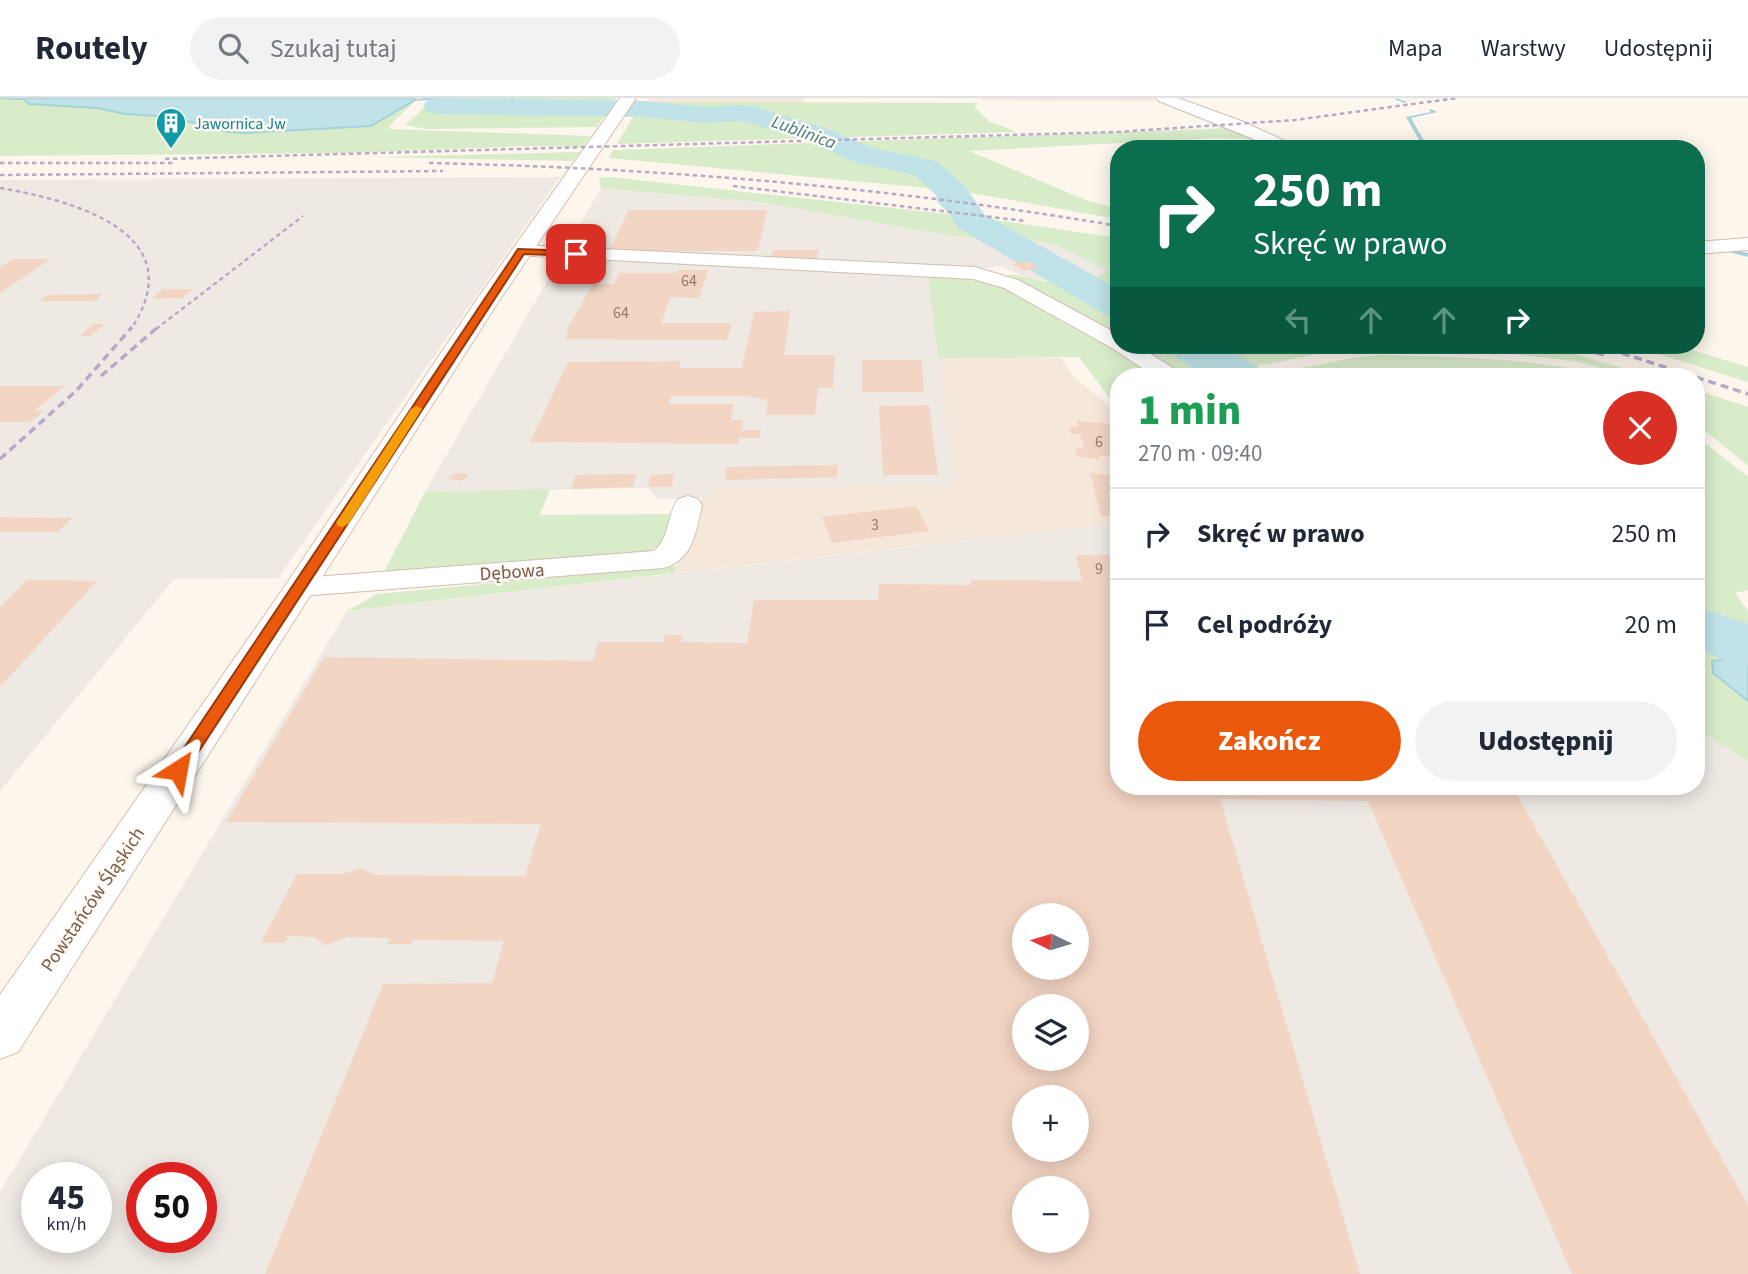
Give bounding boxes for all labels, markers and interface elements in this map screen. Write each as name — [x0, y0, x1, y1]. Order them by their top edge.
search box — [190, 17, 680, 80]
text: Routely — [35, 25, 148, 72]
icon: search — [214, 29, 252, 67]
text: Szukaj tutaj — [270, 30, 397, 67]
text: Mapa — [1388, 31, 1443, 66]
text: Warstwy — [1481, 31, 1566, 66]
text: Udostępnij — [1604, 31, 1713, 66]
building icon: Jawornica Jw — [154, 106, 188, 150]
water label: Lublinica — [768, 109, 840, 156]
place label: Jawornica Jw — [194, 113, 286, 135]
text: 250 m — [1253, 156, 1382, 226]
icon: right — [1138, 168, 1229, 259]
text: Skręć w prawo — [1253, 221, 1447, 267]
pin — [546, 224, 606, 284]
icon: arrive — [557, 235, 595, 273]
house number: 64 — [681, 270, 697, 292]
icon: left — [1279, 301, 1317, 339]
icon: ahead — [1352, 301, 1390, 339]
icon: ahead — [1425, 301, 1463, 339]
icon: right — [1498, 301, 1536, 339]
house number: 64 — [613, 302, 629, 324]
text: 1 min — [1138, 381, 1241, 441]
button: close — [1603, 391, 1677, 465]
house number: 6 — [1095, 431, 1103, 453]
text: 270 m · 09:40 — [1138, 437, 1262, 470]
house number: 3 — [871, 514, 879, 536]
icon: right — [1138, 515, 1176, 553]
text: Skręć w prawo — [1197, 515, 1365, 552]
text: 250 m — [1611, 515, 1677, 552]
street label: Dębowa — [479, 557, 545, 588]
house number: 9 — [1095, 558, 1103, 580]
icon: arrive — [1138, 606, 1176, 644]
text: Cel podróży — [1197, 606, 1332, 643]
text: 20 m — [1624, 606, 1677, 643]
button: Zakończ — [1138, 701, 1401, 781]
button: Udostępnij — [1415, 701, 1677, 781]
position arrow — [141, 733, 215, 807]
street label: Powstańców Śląskich — [35, 822, 152, 978]
north arrow — [1012, 903, 1088, 980]
map controls — [1012, 903, 1089, 1253]
button: layers — [1012, 994, 1089, 1071]
button: + — [1012, 1085, 1089, 1162]
speed limit sign: 50 — [126, 1162, 217, 1253]
text: 45 — [48, 1173, 85, 1223]
button: − — [1012, 1176, 1089, 1253]
text: km/h — [47, 1212, 86, 1237]

